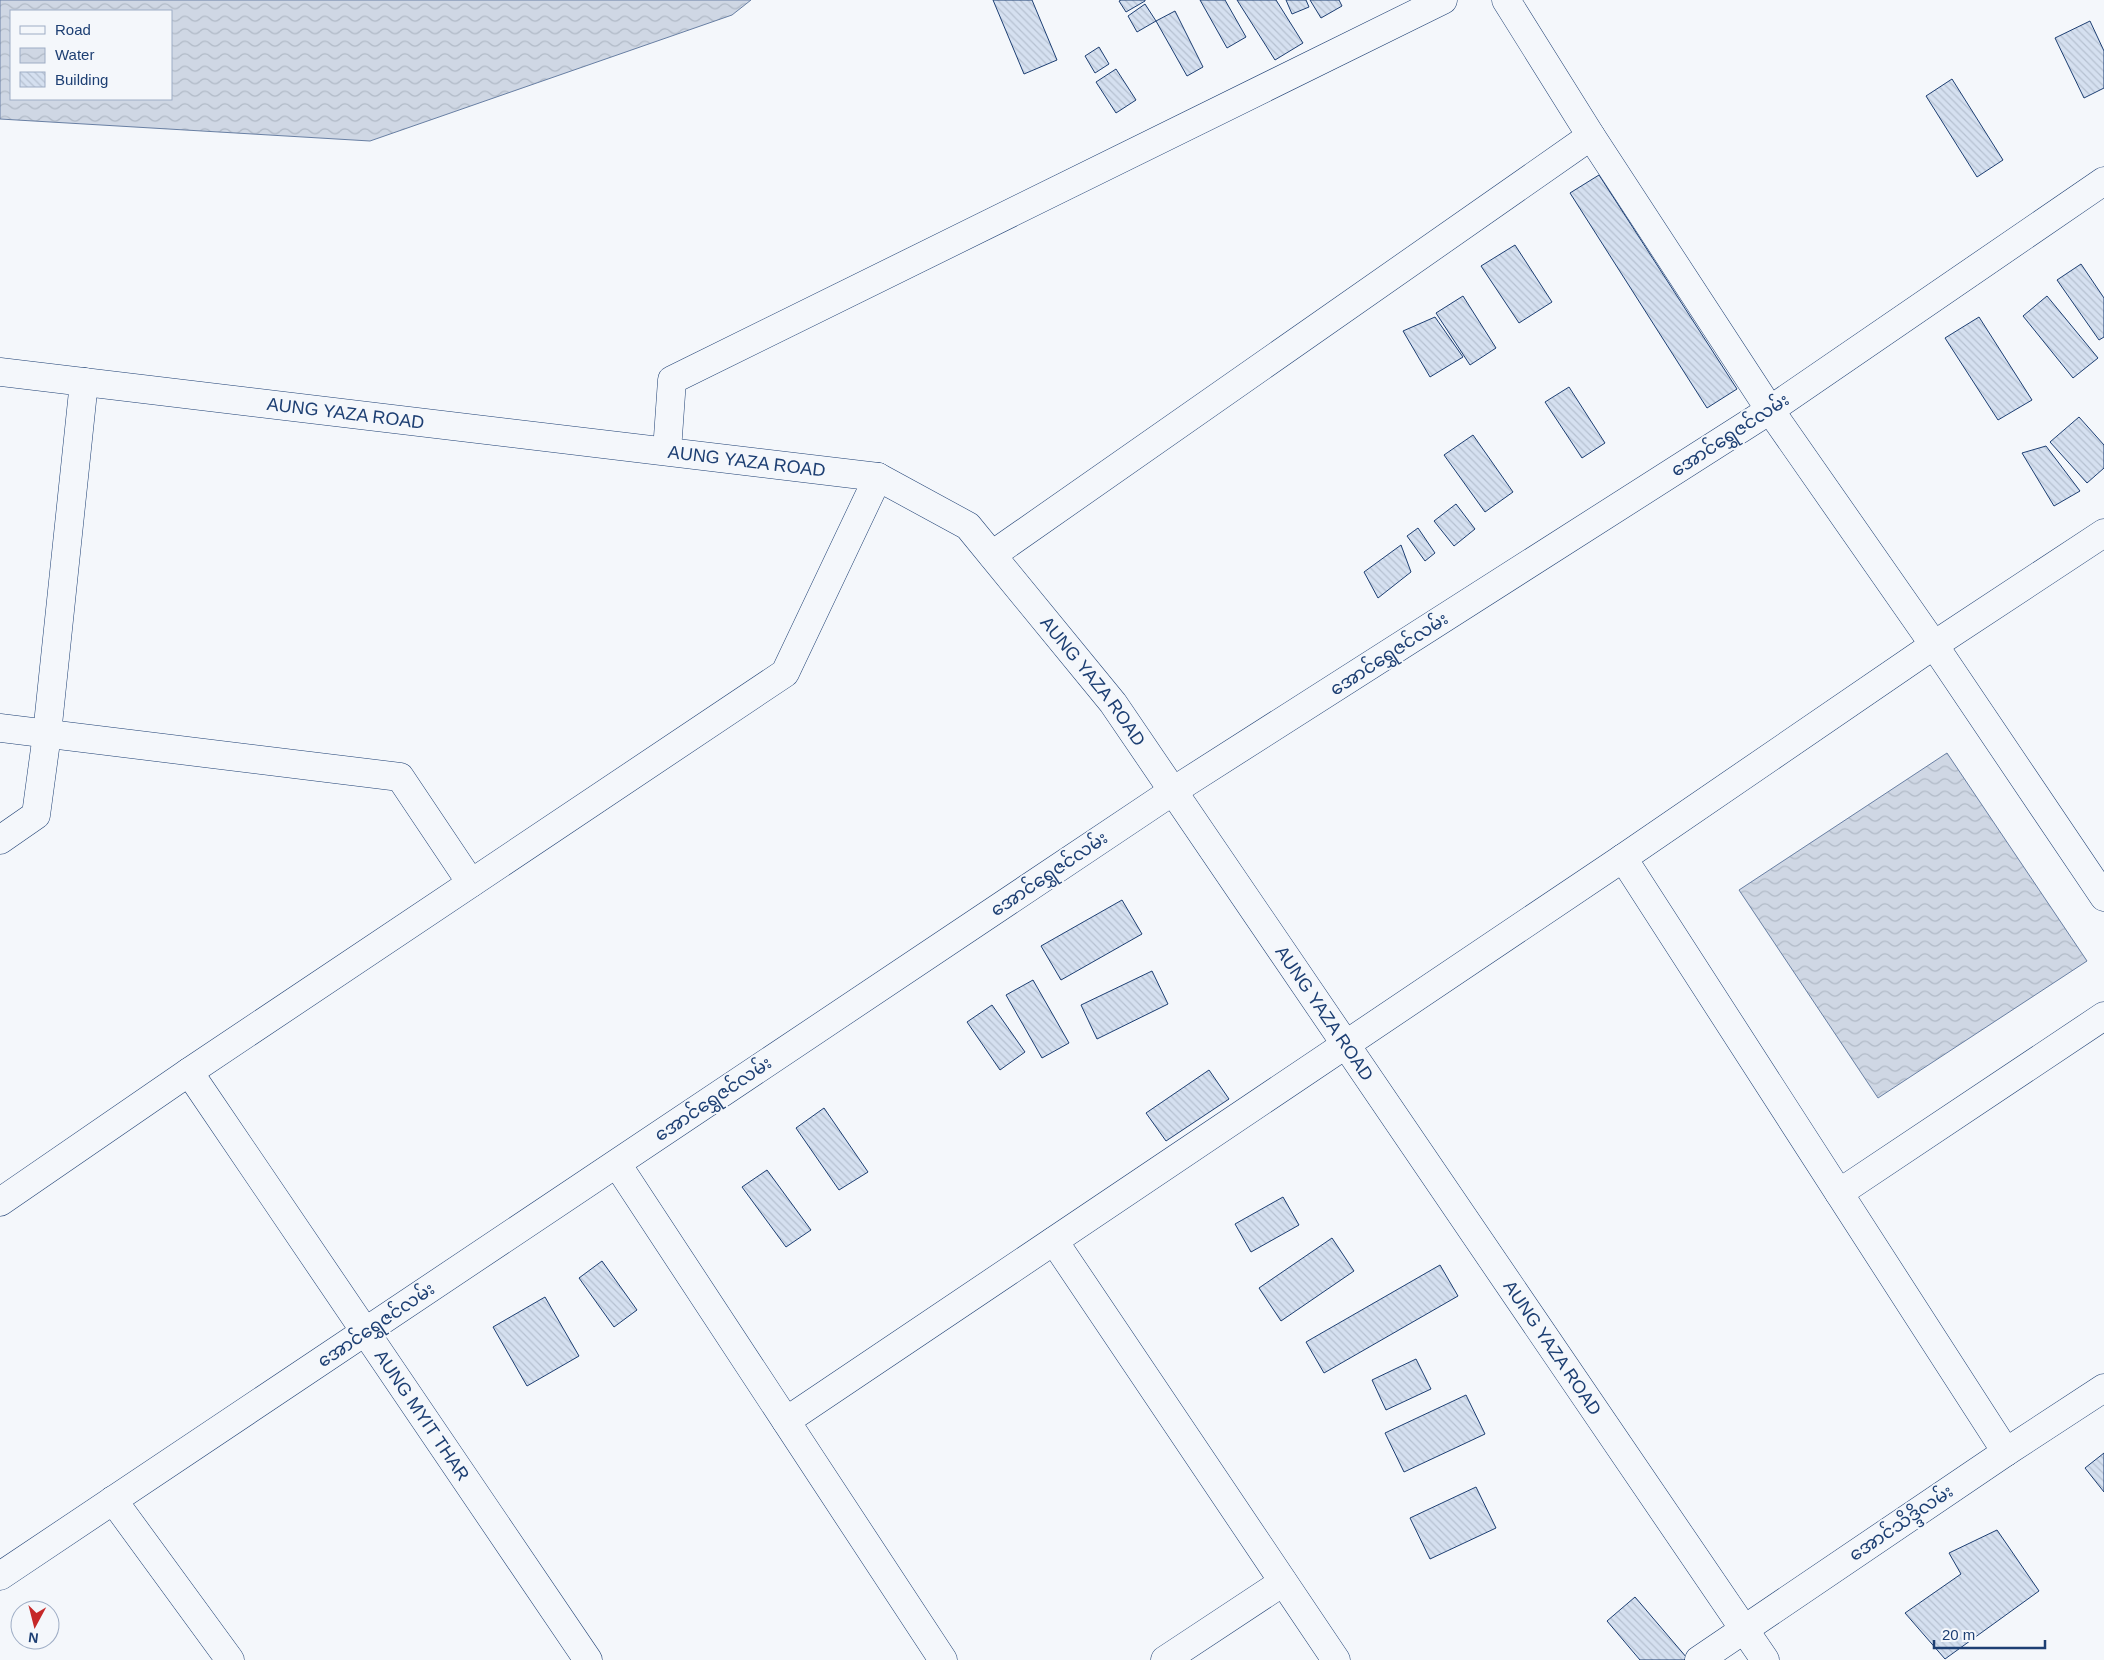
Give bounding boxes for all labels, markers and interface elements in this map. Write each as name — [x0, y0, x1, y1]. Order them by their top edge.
legend — [10, 10, 172, 100]
text: Road — [55, 21, 91, 38]
text: Water — [55, 46, 94, 63]
text: Building — [55, 71, 108, 88]
street label: အောင်ရွှေဇင်လမ်း — [1666, 387, 1795, 485]
street label: AUNG YAZA ROAD — [266, 394, 425, 433]
street label: AUNG YAZA ROAD — [667, 442, 827, 481]
street label: အောင်ရွှေဇင်လမ်း — [1325, 606, 1454, 704]
street label: AUNG YAZA ROAD — [1036, 613, 1149, 750]
street label: အောင်ရွှေဇင်လမ်း — [985, 825, 1114, 925]
street label: AUNG YAZA ROAD — [1272, 942, 1377, 1084]
street label: အောင်ရွှေဇင်လမ်း — [649, 1050, 778, 1150]
street label: အောင်ရွှေဇင်လမ်း — [312, 1276, 441, 1376]
street label: AUNG YAZA ROAD — [1500, 1277, 1605, 1419]
street label: AUNG MYIT THAR — [371, 1346, 473, 1485]
street label: အောင်သိဒ္ဒိလမ်း — [1843, 1478, 1960, 1570]
north arrow — [10, 1600, 60, 1650]
scale bar — [1934, 1618, 2045, 1650]
text: 20 m — [1942, 1626, 1975, 1643]
text: N — [27, 1629, 39, 1646]

